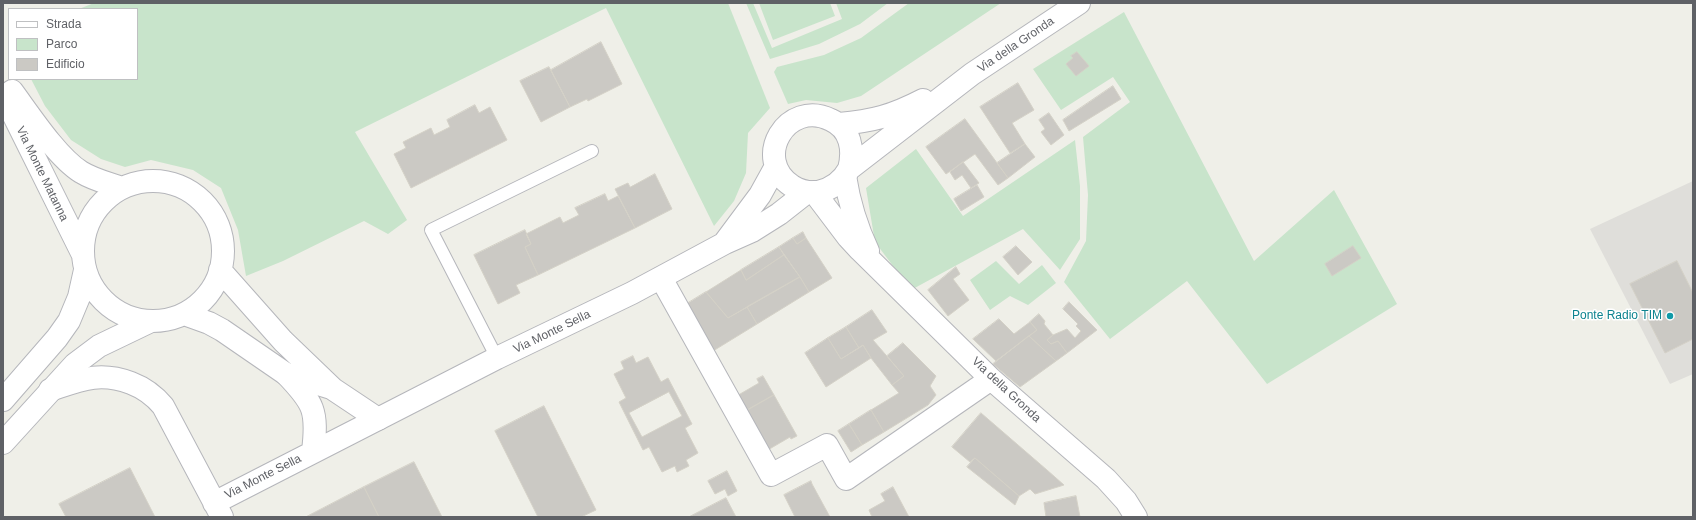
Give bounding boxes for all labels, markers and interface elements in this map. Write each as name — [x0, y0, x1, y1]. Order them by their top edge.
legend — [8, 8, 138, 80]
street label: Via della Gronda — [975, 14, 1057, 76]
text: Strada — [46, 17, 81, 31]
text: Parco — [46, 37, 77, 51]
text: Edificio — [46, 57, 85, 71]
street label: Via Monte Matanna — [13, 124, 71, 224]
street label: Via Monte Sella — [511, 307, 593, 357]
place label: Ponte Radio TIM — [1572, 309, 1662, 323]
marker: Ponte Radio TIM — [1665, 311, 1675, 321]
street label: Via della Gronda — [968, 354, 1044, 426]
street label: Via Monte Sella — [222, 452, 304, 502]

